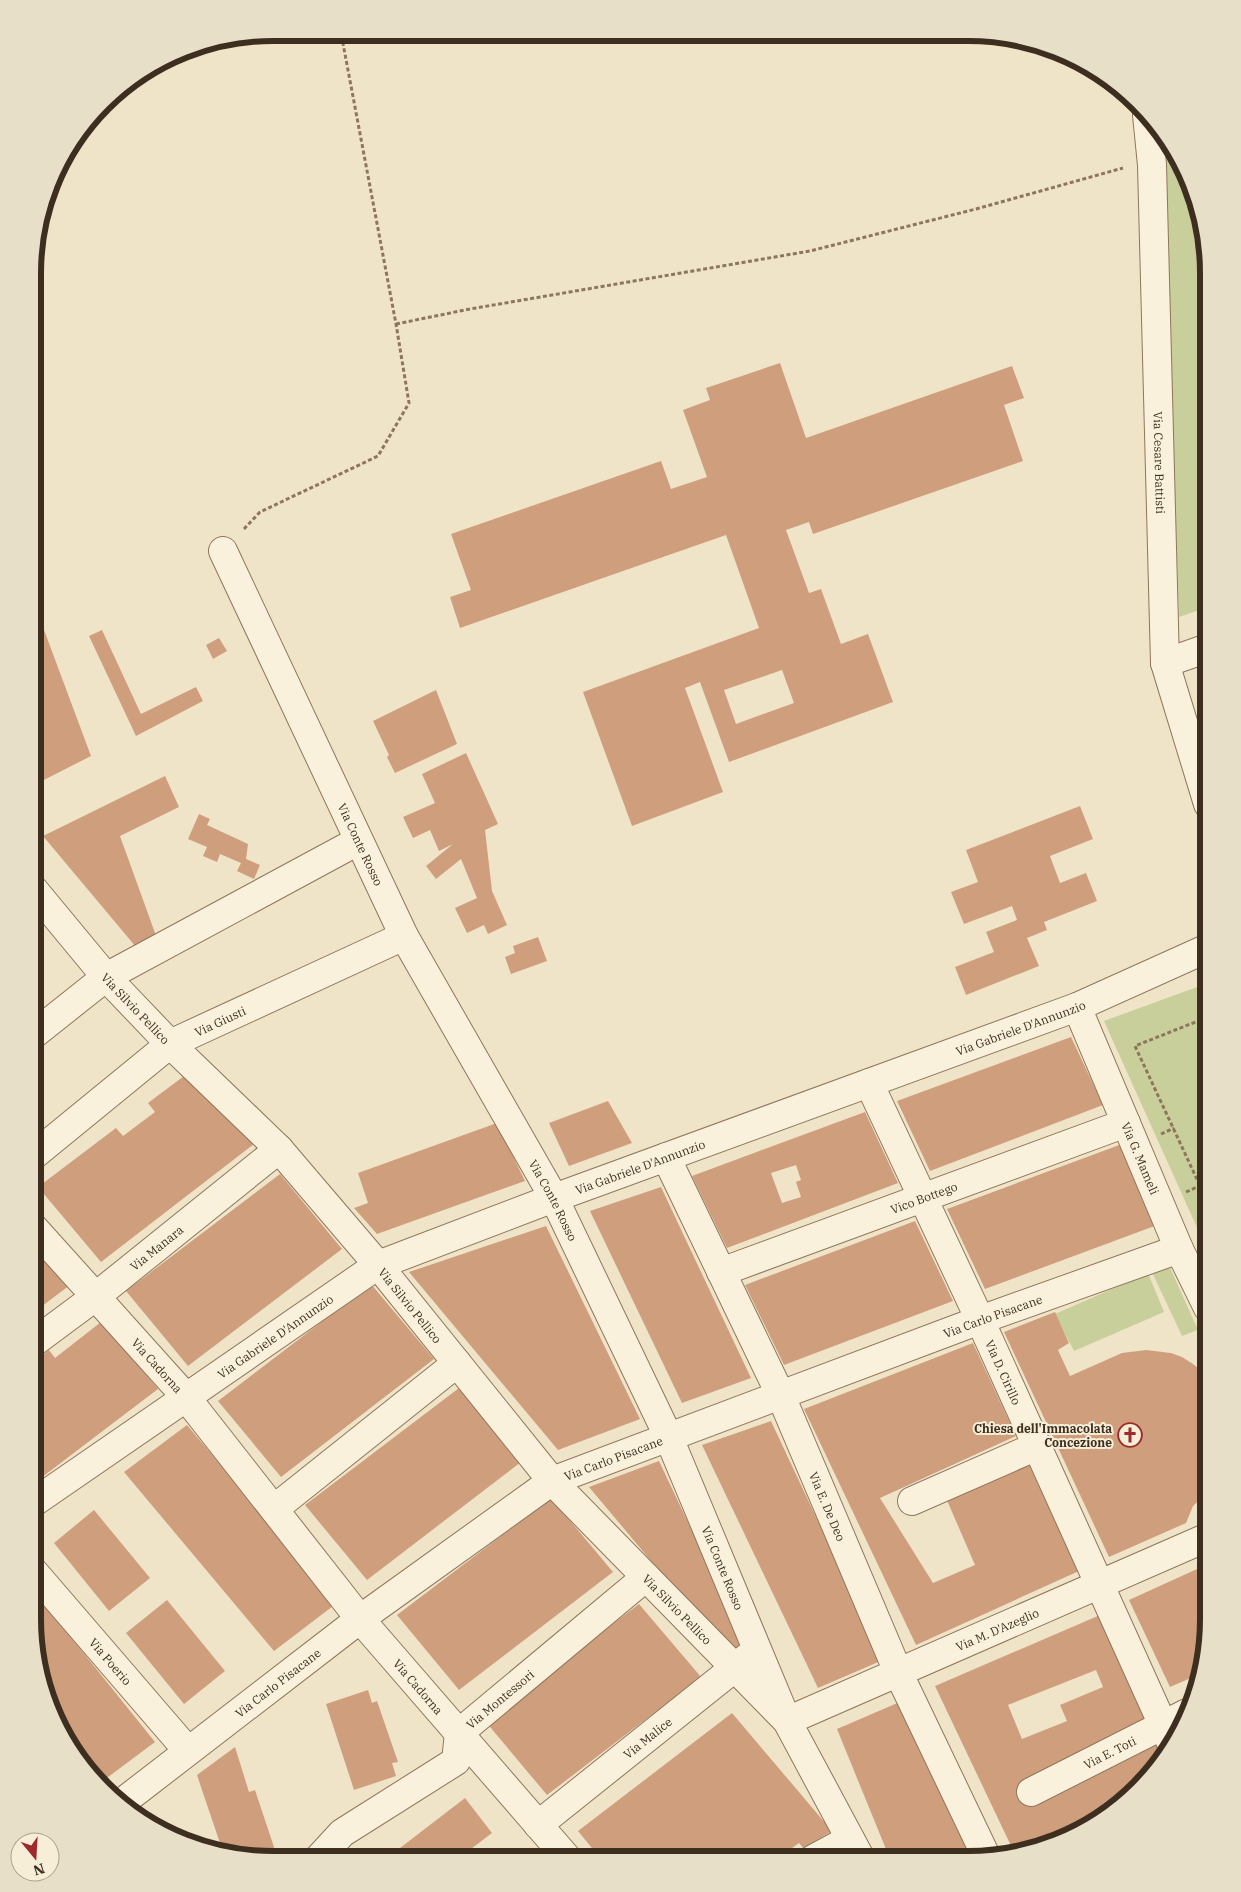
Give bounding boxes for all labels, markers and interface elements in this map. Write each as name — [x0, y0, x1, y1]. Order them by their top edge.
street label: Via Cesare Battisti — [1151, 411, 1169, 514]
street label: Via Conte Rosso — [335, 800, 387, 888]
street label: Via Silvio Pellico — [98, 969, 173, 1047]
street label: Via Gabriele D'Annunzio — [953, 997, 1088, 1058]
street label: Via Giusti — [192, 1003, 248, 1039]
street label: Via G. Mameli — [1119, 1120, 1163, 1197]
street label: Via Gabriele D'Annunzio — [573, 1136, 707, 1197]
street label: Via Conte Rosso — [526, 1157, 581, 1243]
street label: Vico Bottego — [888, 1178, 959, 1217]
street label: Via Manara — [127, 1221, 186, 1274]
street label: Via Silvio Pellico — [375, 1264, 445, 1346]
street label: Via Gabriele D'Annunzio — [214, 1291, 336, 1381]
street label: Via Carlo Pisacane — [941, 1291, 1044, 1341]
street label: Via Cadorna — [129, 1335, 186, 1396]
street label: Via D. Cirillo — [982, 1337, 1025, 1407]
place label: Chiesa dell'Immacolata Concezione — [974, 1421, 1112, 1450]
church icon: Chiesa dell'Immacolata Concezione — [1117, 1422, 1143, 1448]
street label: Via Carlo Pisacane — [562, 1433, 665, 1483]
street label: Via E. De Deo — [806, 1469, 849, 1543]
street label: Via Conte Rosso — [699, 1523, 747, 1612]
street label: Via Silvio Pellico — [640, 1571, 715, 1648]
street label: Via M. D'Azeglio — [953, 1604, 1041, 1654]
street label: Via Poerio — [86, 1635, 135, 1688]
street label: Via Carlo Pisacane — [232, 1645, 323, 1720]
street label: Via Cadorna — [390, 1656, 447, 1718]
street label: Via Montessori — [463, 1666, 537, 1732]
street label: Via Malice — [620, 1714, 675, 1761]
street label: Via E. Toti — [1081, 1733, 1138, 1772]
north arrow — [10, 1832, 60, 1882]
text: N — [31, 1859, 47, 1880]

